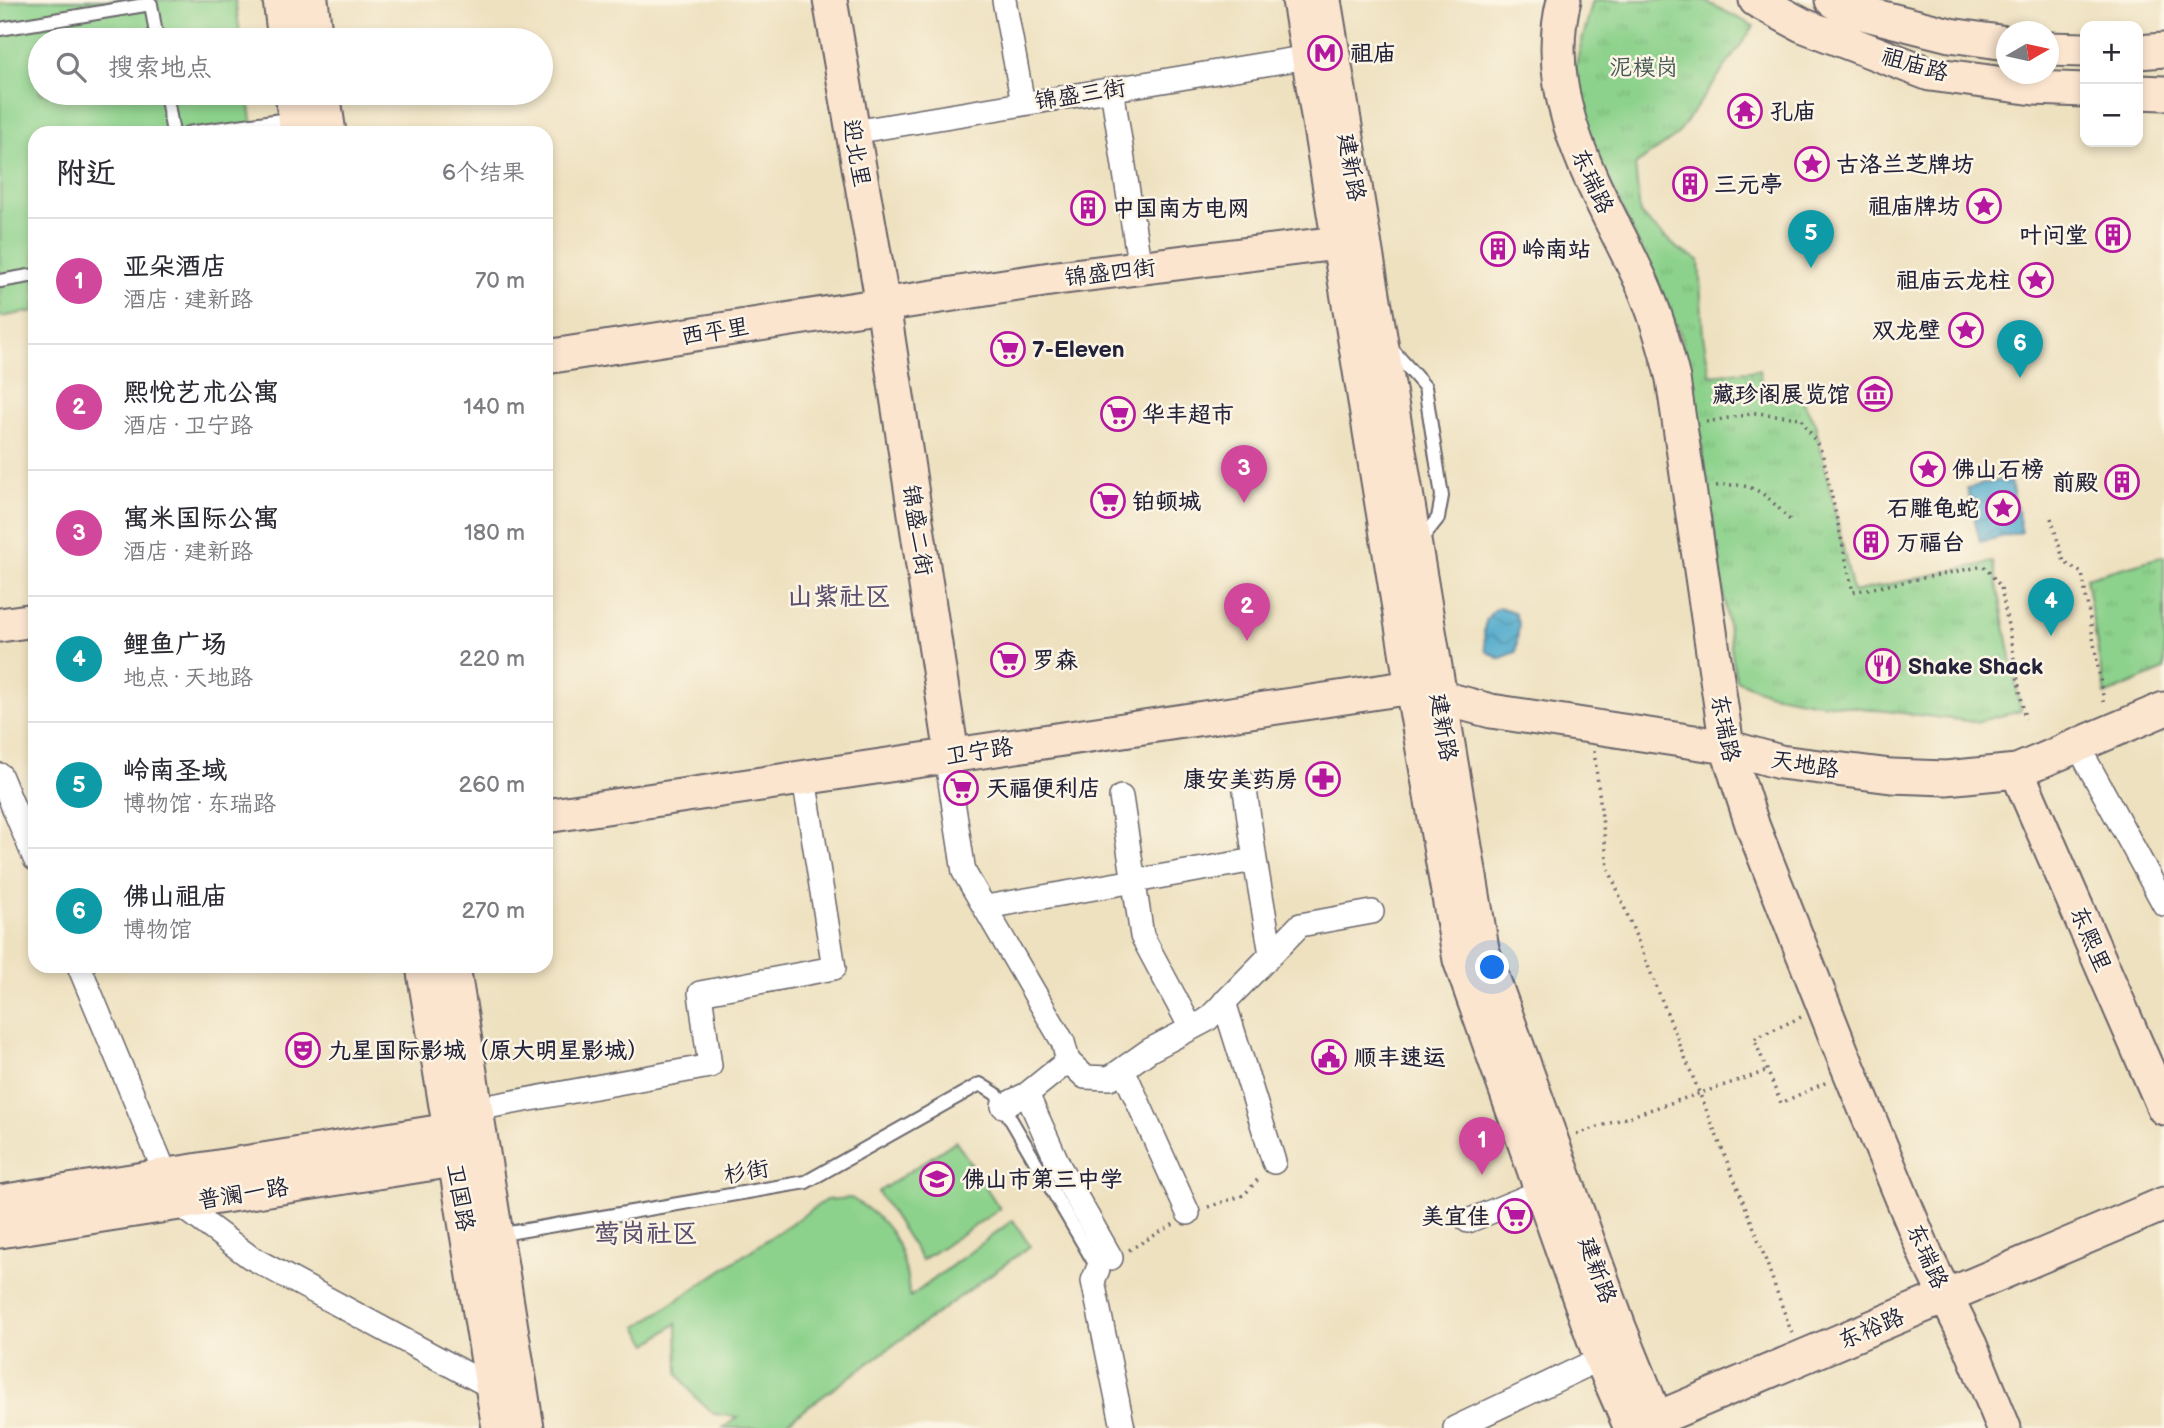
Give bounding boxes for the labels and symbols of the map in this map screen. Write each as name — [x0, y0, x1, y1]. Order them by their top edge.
north arrow — [1996, 21, 2059, 84]
metro station icon: 祖庙 — [1306, 34, 1344, 72]
place label: 祖庙 — [1350, 40, 1396, 68]
street label: 祖庙路 — [1878, 42, 1952, 88]
park label: 泥模岗 — [1610, 54, 1679, 82]
street label: 锦盛三街 — [1033, 74, 1128, 116]
temple icon: 孔庙 — [1726, 92, 1764, 130]
place label: 孔庙 — [1770, 98, 1816, 126]
street label: 迎北里 — [836, 117, 876, 190]
street label: 建新路 — [1331, 131, 1371, 204]
street label: 东瑞路 — [1565, 144, 1619, 219]
place icon: 古洛兰芝牌坊 — [1793, 145, 1831, 183]
place label: 古洛兰芝牌坊 — [1836, 151, 1974, 179]
building icon: 三元亭 — [1671, 165, 1709, 203]
place label: 三元亭 — [1714, 171, 1783, 199]
place icon: 祖庙牌坊 — [1965, 187, 2003, 225]
building icon: 中国南方电网 — [1069, 189, 1107, 227]
place label: 祖庙牌坊 — [1868, 193, 1960, 221]
place label: 中国南方电网 — [1112, 195, 1250, 223]
pin: 5 — [1788, 210, 1834, 268]
building icon: 叶问堂 — [2094, 216, 2132, 254]
place label: 叶问堂 — [2019, 222, 2088, 250]
building icon: 岭南站 — [1479, 230, 1517, 268]
place label: 岭南站 — [1522, 236, 1591, 264]
street label: 锦盛四街 — [1063, 253, 1157, 292]
place icon: 祖庙云龙柱 — [2017, 261, 2055, 299]
place label: 祖庙云龙柱 — [1896, 267, 2011, 295]
place icon: 双龙壁 — [1947, 311, 1985, 349]
street label: 西平里 — [679, 313, 751, 351]
place label: 双龙壁 — [1872, 317, 1941, 345]
pin: 6 — [1997, 320, 2043, 378]
supermarket icon: 7-Eleven — [989, 330, 1027, 368]
place label: 7-Eleven — [1032, 336, 1125, 364]
museum icon: 藏珍阁展览馆 — [1856, 375, 1894, 413]
place label: 藏珍阁展览馆 — [1712, 381, 1850, 409]
supermarket icon: 华丰超市 — [1099, 395, 1137, 433]
place label: 华丰超市 — [1142, 401, 1234, 429]
pin: 3 — [1221, 445, 1267, 503]
place icon: 佛山石榜 — [1909, 450, 1947, 488]
place label: 佛山石榜 — [1952, 456, 2044, 484]
building icon: 前殿 — [2103, 463, 2141, 501]
place label: 前殿 — [2052, 469, 2098, 497]
supermarket icon: 铂顿城 — [1089, 482, 1127, 520]
street label: 锦盛二街 — [896, 483, 938, 578]
place label: 铂顿城 — [1132, 488, 1201, 516]
place icon: 石雕龟蛇 — [1984, 489, 2022, 527]
place label: 石雕龟蛇 — [1887, 495, 1979, 523]
building icon: 万福台 — [1852, 523, 1890, 561]
place label: 万福台 — [1896, 529, 1965, 557]
pin: 4 — [2028, 578, 2074, 636]
district label: 山紫社区 — [787, 582, 891, 613]
pin: 2 — [1224, 583, 1270, 641]
supermarket icon: 罗森 — [989, 641, 1027, 679]
place label: 罗森 — [1032, 647, 1078, 675]
restaurant icon: Shake Shack — [1864, 647, 1902, 685]
place label: Shake Shack — [1908, 653, 2043, 681]
street label: 建新路 — [1423, 691, 1463, 764]
street label: 东瑞路 — [1705, 692, 1745, 765]
street label: 卫宁路 — [943, 733, 1015, 771]
street label: 天地路 — [1769, 746, 1841, 784]
pharmacy icon: 康安美药房 — [1304, 760, 1342, 798]
place label: 康安美药房 — [1183, 766, 1298, 794]
supermarket icon: 天福便利店 — [942, 769, 980, 807]
place label: 天福便利店 — [986, 775, 1101, 803]
street label: 东熙里 — [2064, 902, 2116, 977]
your location — [1475, 950, 1509, 984]
theatre icon: 九星国际影城（原大明星影城） — [284, 1031, 322, 1069]
place label: 九星国际影城（原大明星影城） — [328, 1037, 650, 1065]
public building icon: 顺丰速运 — [1310, 1038, 1348, 1076]
place label: 顺丰速运 — [1354, 1044, 1446, 1072]
pin: 1 — [1459, 1117, 1505, 1175]
street label: 杉街 — [721, 1154, 771, 1190]
school or university icon: 佛山市第三中学 — [918, 1160, 956, 1198]
street label: 卫国路 — [440, 1161, 480, 1234]
place label: 佛山市第三中学 — [962, 1166, 1123, 1194]
street label: 普澜一路 — [196, 1173, 291, 1215]
supermarket icon: 美宜佳 — [1496, 1197, 1534, 1235]
place label: 美宜佳 — [1421, 1203, 1490, 1231]
district label: 莺岗社区 — [594, 1219, 698, 1250]
street label: 东瑞路 — [1900, 1219, 1954, 1294]
street label: 建新路 — [1572, 1233, 1622, 1308]
street label: 东裕路 — [1834, 1303, 1909, 1355]

